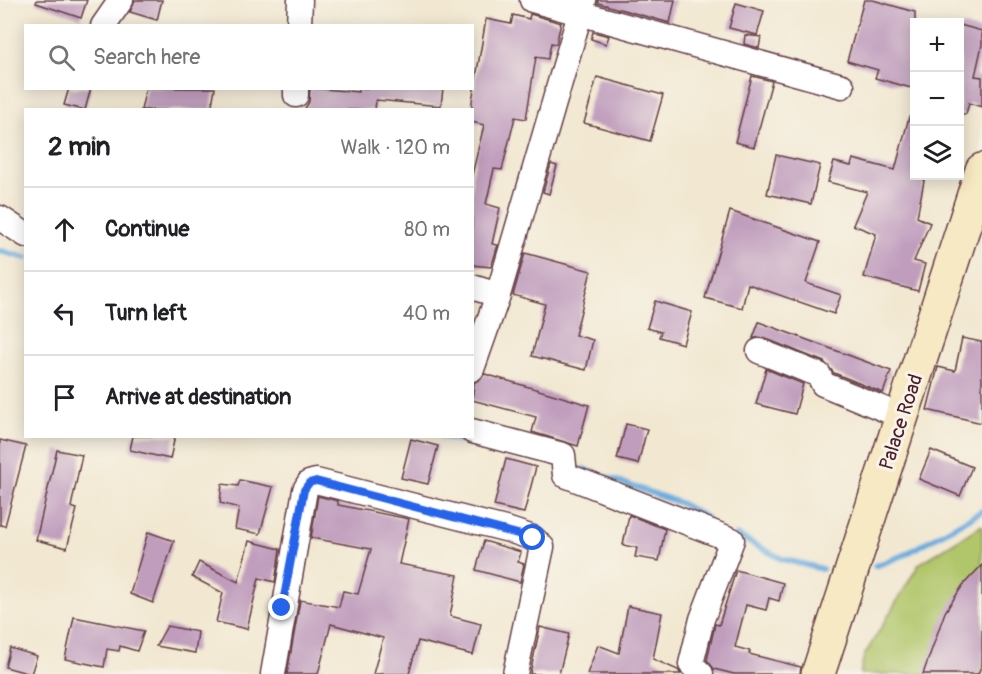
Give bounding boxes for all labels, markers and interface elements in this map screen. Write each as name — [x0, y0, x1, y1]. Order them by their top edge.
map controls — [910, 18, 964, 180]
button: + — [910, 18, 964, 72]
search box — [24, 24, 474, 90]
icon: search — [45, 41, 78, 74]
text: Search here — [93, 43, 200, 71]
button: − — [910, 72, 964, 126]
button: layers — [910, 126, 964, 180]
text: 2 min — [48, 131, 110, 163]
text: Walk · 120 m — [341, 135, 450, 160]
icon: ahead — [48, 213, 81, 246]
text: Continue — [105, 215, 189, 243]
text: 80 m — [404, 217, 450, 242]
icon: left — [48, 297, 81, 330]
text: Turn left — [105, 299, 187, 327]
text: 40 m — [403, 301, 450, 326]
street label: Palace Road — [874, 371, 928, 473]
icon: arrive — [48, 381, 81, 414]
text: Arrive at destination — [105, 383, 291, 411]
route start — [519, 524, 545, 550]
route end — [268, 594, 294, 620]

